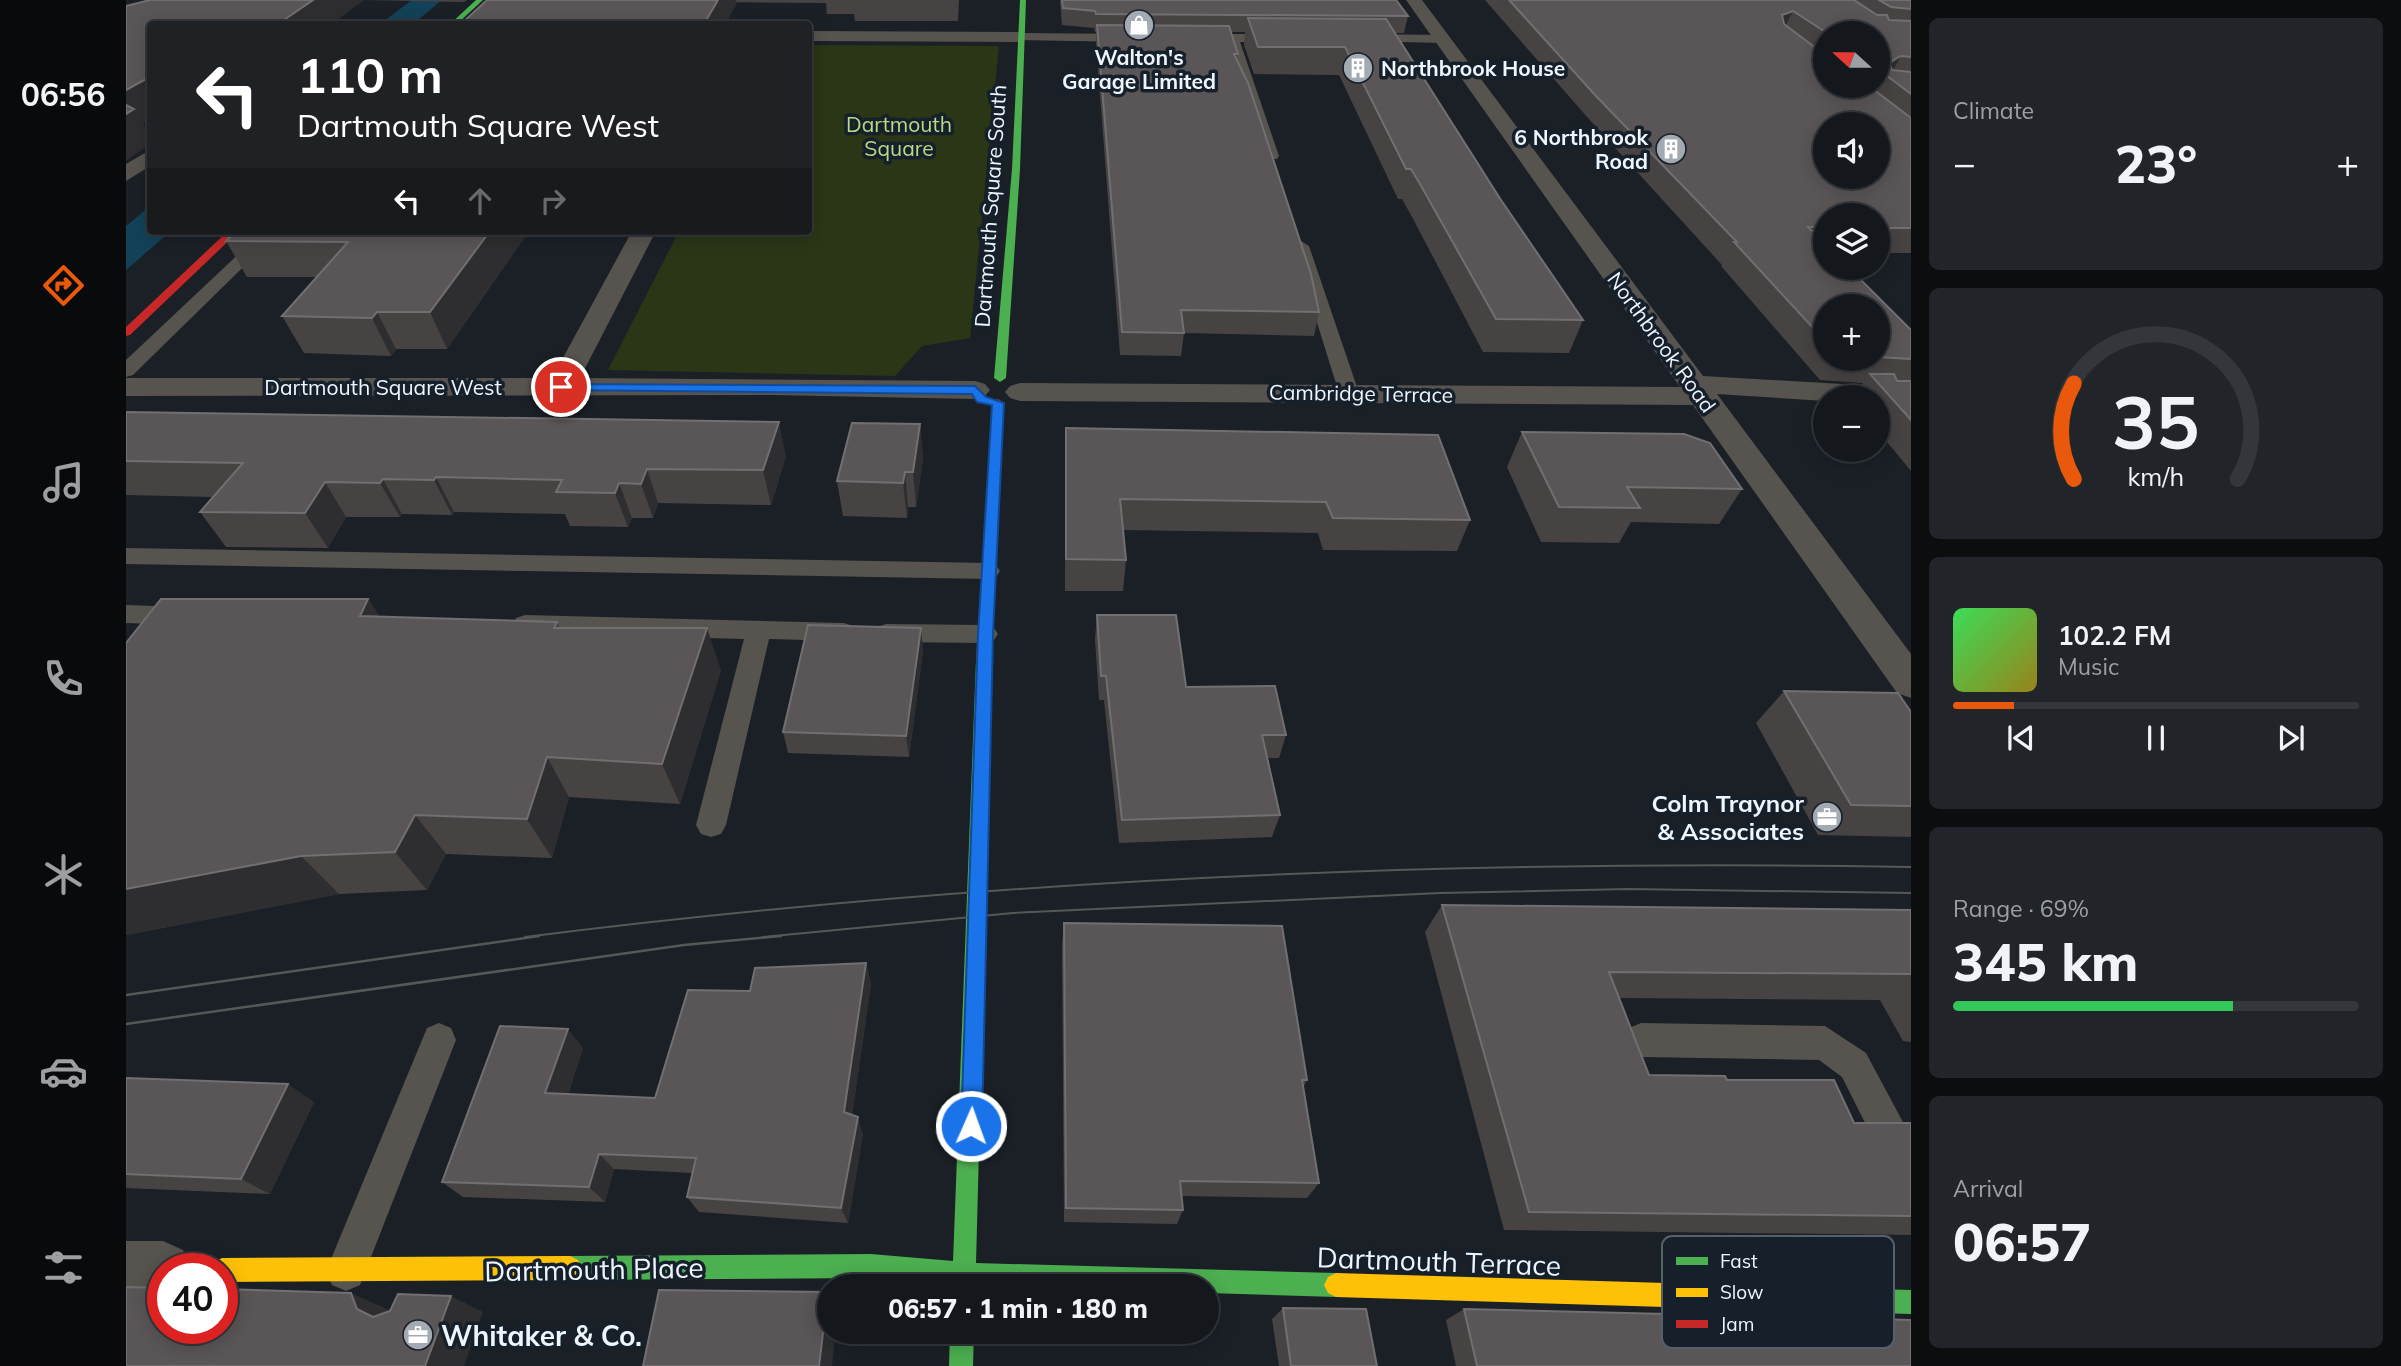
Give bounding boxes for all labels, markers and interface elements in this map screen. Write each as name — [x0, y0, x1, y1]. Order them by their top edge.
shop icon: Walton's Garage Limited — [1122, 8, 1156, 42]
north arrow — [1813, 21, 1890, 98]
map controls — [1813, 21, 1890, 462]
text: 110 m — [297, 44, 443, 105]
place label: Walton's Garage Limited — [1062, 44, 1216, 94]
icon: left — [182, 49, 273, 140]
building icon: Northbrook House — [1341, 51, 1375, 85]
place label: Northbrook House — [1381, 55, 1565, 81]
text: 06:56 — [21, 74, 105, 114]
street label: Dartmouth Square South — [969, 84, 1011, 328]
text: Climate — [1953, 96, 2034, 125]
text: Dartmouth Square West — [297, 105, 659, 145]
park label: Dartmouth Square — [846, 111, 952, 161]
button: sound — [1813, 112, 1890, 189]
place label: 6 Northbrook Road — [1514, 124, 1648, 174]
text: 23° — [2115, 131, 2197, 196]
building icon: 6 Northbrook Road — [1654, 132, 1688, 166]
text: − — [1953, 139, 1976, 187]
text: + — [2336, 139, 2359, 187]
icon: left — [388, 182, 426, 220]
icon: ahead — [461, 182, 499, 220]
icon: right — [534, 182, 572, 220]
button: layers — [1813, 203, 1890, 280]
icon: directions — [39, 261, 88, 310]
street label: Northbrook Road — [1602, 267, 1722, 417]
button: + — [1813, 294, 1890, 371]
pin — [531, 357, 591, 417]
icon: arrive — [542, 368, 580, 406]
street label: Dartmouth Square West — [264, 374, 502, 400]
text: 35 — [2112, 377, 2200, 468]
street label: Cambridge Terrace — [1269, 378, 1453, 408]
button: − — [1813, 385, 1890, 462]
icon: music — [39, 458, 88, 507]
text: km/h — [2128, 461, 2184, 492]
text: 102.2 FM — [2058, 619, 2171, 652]
text: Music — [2058, 652, 2119, 681]
icon: phone — [39, 654, 88, 703]
icon: previous — [2002, 719, 2040, 757]
icon: pause — [2137, 719, 2175, 757]
icon: next — [2272, 719, 2310, 757]
place label: Colm Traynor & Associates — [1652, 788, 1805, 846]
office icon: Colm Traynor & Associates — [1810, 800, 1844, 834]
icon: climate — [39, 850, 88, 899]
text: Range · 69% — [1953, 894, 2089, 923]
text: 345 km — [1953, 929, 2138, 994]
icon: car — [39, 1047, 88, 1096]
position arrow — [934, 1089, 1008, 1163]
text: Arrival — [1953, 1174, 2023, 1203]
text: 06:57 — [1953, 1209, 2091, 1274]
legend — [1662, 1236, 1894, 1348]
street label: Dartmouth Terrace — [1316, 1239, 1562, 1283]
icon: filters — [39, 1243, 88, 1292]
text: Fast — [1720, 1249, 1758, 1273]
street label: Dartmouth Place — [484, 1250, 704, 1288]
speed limit sign: 40 — [147, 1253, 238, 1344]
text: Slow — [1720, 1280, 1764, 1304]
text: 06:57 · 1 min · 180 m — [888, 1292, 1148, 1325]
text: Jam — [1720, 1312, 1754, 1336]
office icon: Whitaker & Co. — [401, 1318, 435, 1352]
place label: Whitaker & Co. — [441, 1318, 642, 1353]

